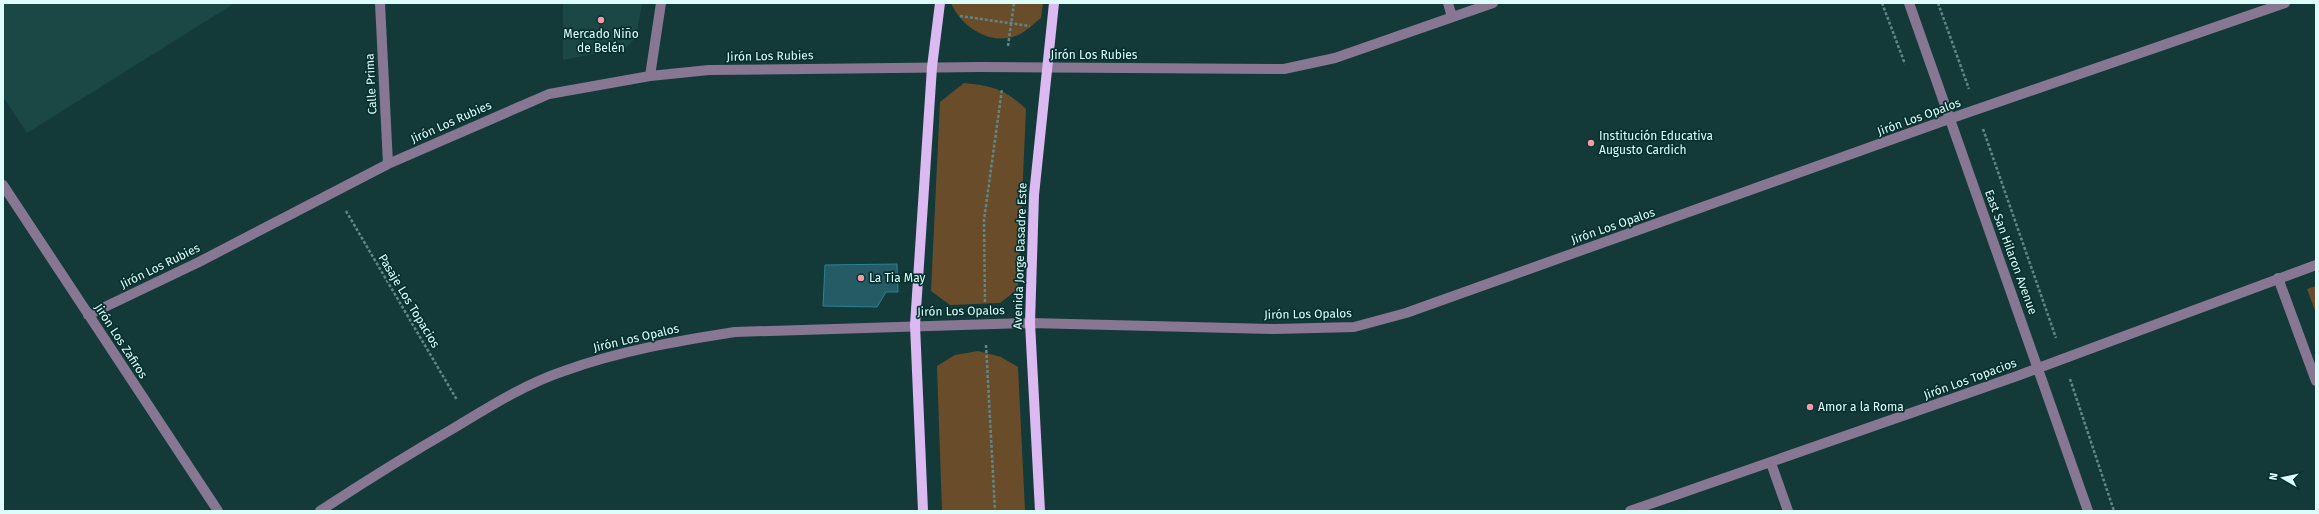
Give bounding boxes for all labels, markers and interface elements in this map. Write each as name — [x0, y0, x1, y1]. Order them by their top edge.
marker: Mercado Niño de Belén — [596, 15, 606, 25]
place label: Mercado Niño de Belén — [563, 27, 639, 55]
street label: Jirón Los Rubies — [726, 48, 814, 64]
street label: Jirón Los Rubies — [1051, 48, 1138, 62]
street label: Calle Prima — [362, 53, 380, 115]
street label: Jirón Los Opalos — [1875, 95, 1963, 139]
street label: Jirón Los Rubies — [408, 98, 494, 146]
place label: Institución Educativa Augusto Cardich — [1599, 129, 1713, 157]
marker: Institución Educativa Augusto Cardich — [1586, 138, 1596, 148]
street label: Avenida Jorge Basadre Este — [1010, 182, 1030, 330]
street label: East San Hilaron Avenue — [1982, 188, 2040, 316]
street label: Jirón Los Opalos — [1569, 205, 1657, 247]
street label: Jirón Los Rubies — [118, 240, 202, 291]
street label: Pasaje Los Topacios — [375, 252, 443, 351]
place label: La Tia May — [869, 271, 926, 285]
marker: La Tia May — [856, 273, 866, 283]
street label: Jirón Los Zafiros — [92, 301, 151, 381]
street label: Jirón Los Opalos — [917, 303, 1005, 319]
street label: Jirón Los Opalos — [1264, 306, 1352, 322]
street label: Jirón Los Opalos — [592, 321, 681, 355]
street label: Jirón Los Topacios — [1922, 356, 2019, 402]
place label: Amor a la Roma — [1818, 400, 1904, 414]
marker: Amor a la Roma — [1805, 402, 1815, 412]
north arrow — [2263, 458, 2303, 498]
text: N — [2267, 472, 2281, 481]

